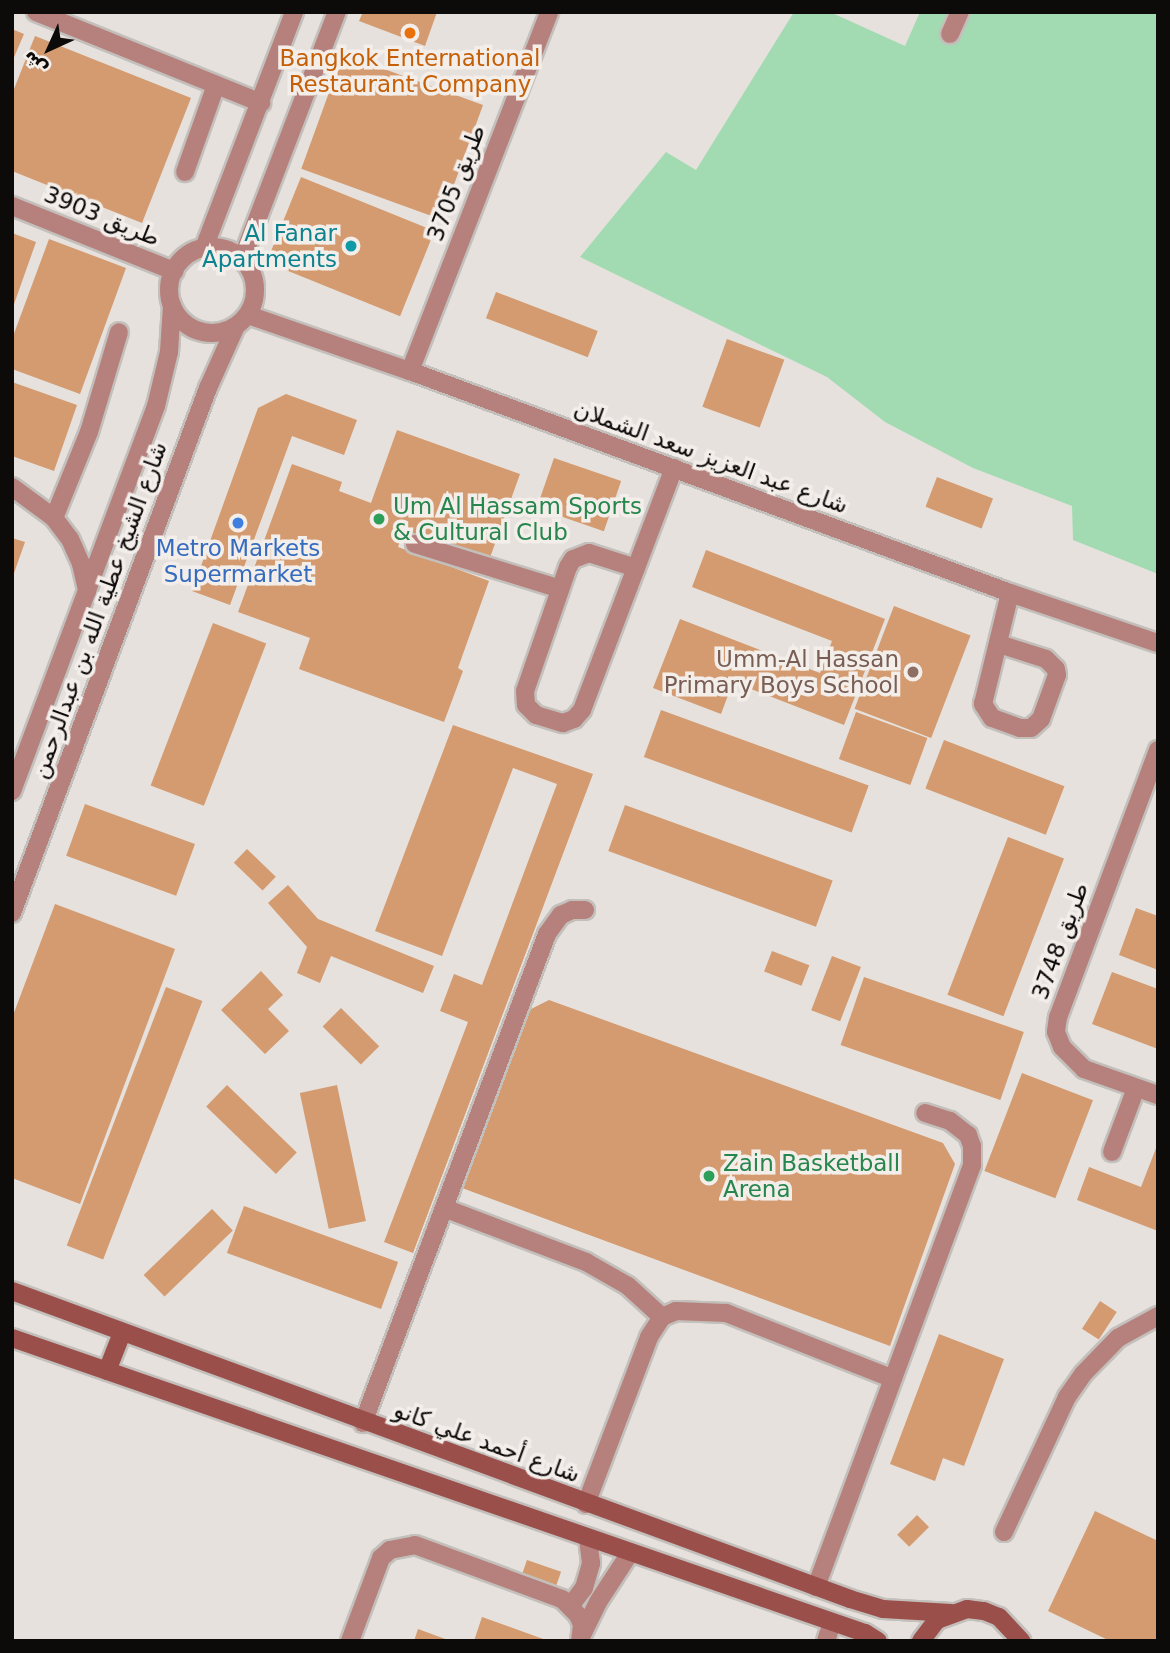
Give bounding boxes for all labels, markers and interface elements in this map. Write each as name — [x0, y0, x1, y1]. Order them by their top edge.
north arrow — [14, 14, 84, 84]
marker: Bangkok Enternational Restaurant Company — [402, 25, 418, 41]
place label: Bangkok Enternational Restaurant Company — [280, 44, 540, 98]
text: ش — [17, 47, 51, 81]
street label: طريق 3705 — [421, 121, 491, 245]
street label: طريق 3903 — [40, 180, 164, 252]
place label: Al Fanar Apartments — [202, 219, 337, 273]
marker: Al Fanar Apartments — [343, 238, 359, 254]
street label: شارع عبد العزيز سعد الشملان — [570, 395, 852, 519]
street label: شارع الشيخ عطية الله بن عبدالرحمن — [25, 438, 173, 782]
place label: Um Al Hassam Sports & Cultural Club — [393, 492, 642, 546]
marker: Um Al Hassam Sports & Cultural Club — [371, 511, 387, 527]
marker: Metro Markets Supermarket — [230, 515, 246, 531]
place label: Metro Markets Supermarket — [156, 534, 320, 588]
place label: Umm-Al Hassan Primary Boys School — [664, 645, 899, 699]
marker: Umm-Al Hassan Primary Boys School — [905, 664, 921, 680]
street label: طريق 3748 — [1026, 879, 1094, 1003]
place label: Zain Basketball Arena — [723, 1149, 900, 1203]
marker: Zain Basketball Arena — [701, 1168, 717, 1184]
street label: شارع أحمد علي كانو — [390, 1396, 584, 1488]

